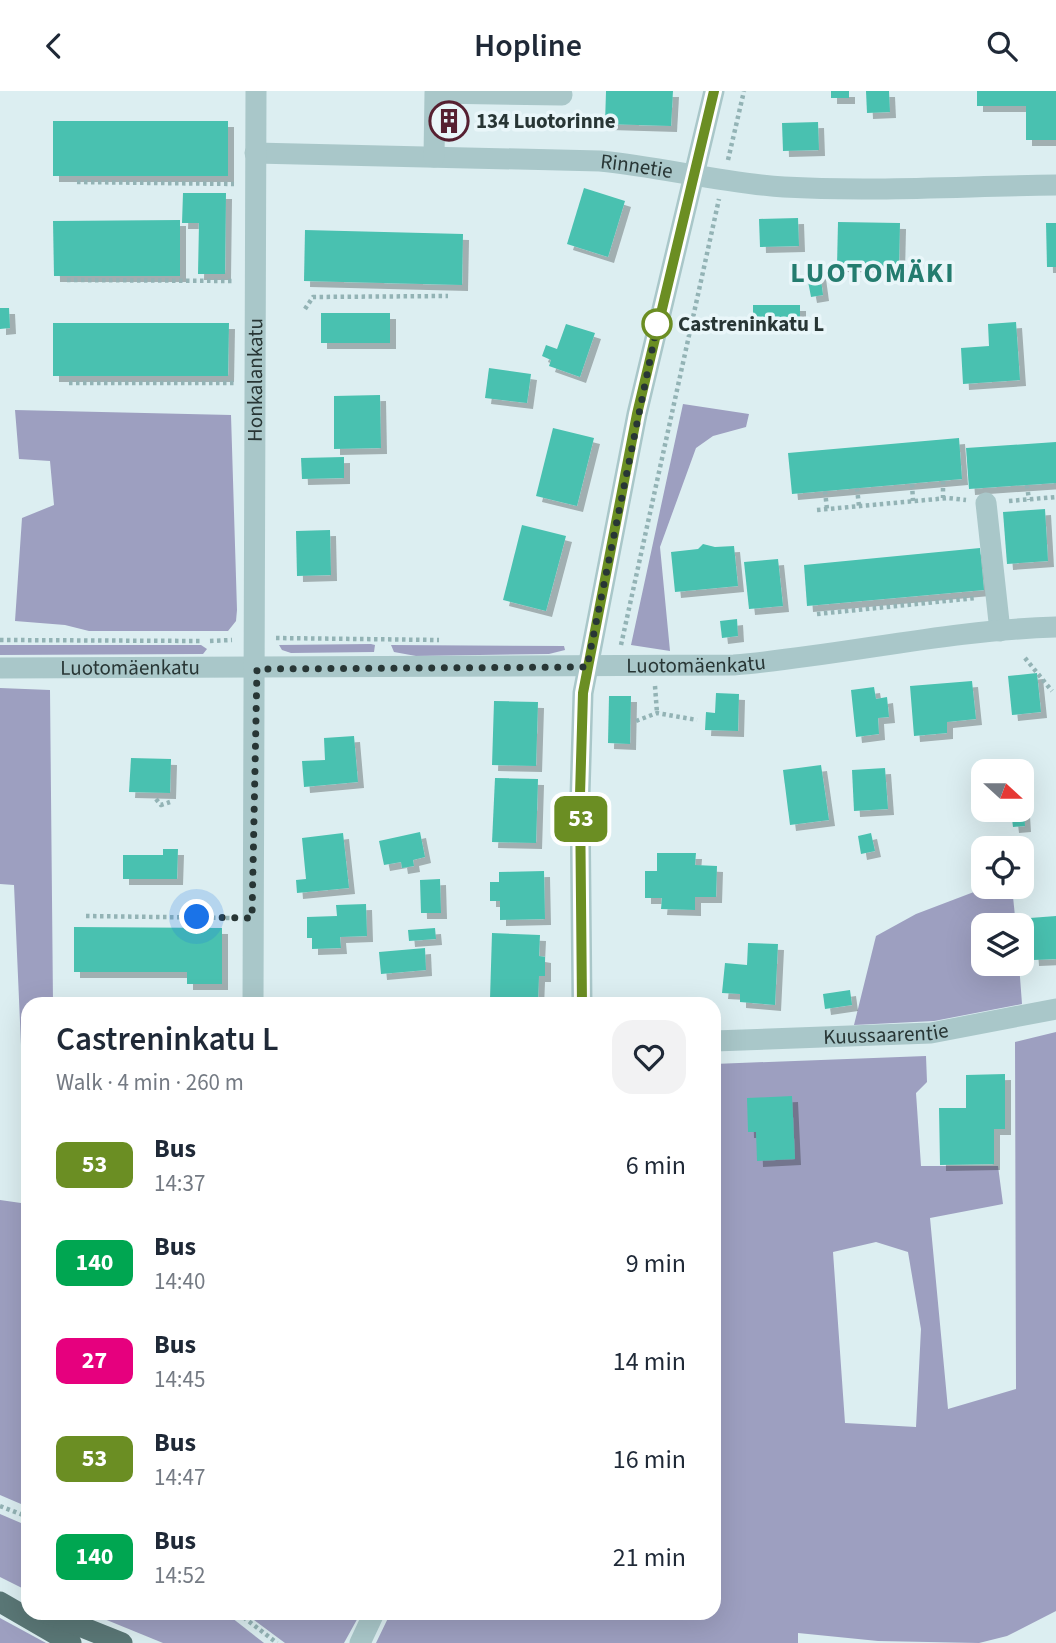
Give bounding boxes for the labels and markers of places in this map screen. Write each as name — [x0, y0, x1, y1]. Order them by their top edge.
building icon: 134 Luotorinne — [428, 100, 470, 142]
place label: 134 Luotorinne — [476, 106, 616, 136]
marker: Castreninkatu L — [642, 309, 672, 339]
place label: Castreninkatu L — [678, 309, 824, 339]

